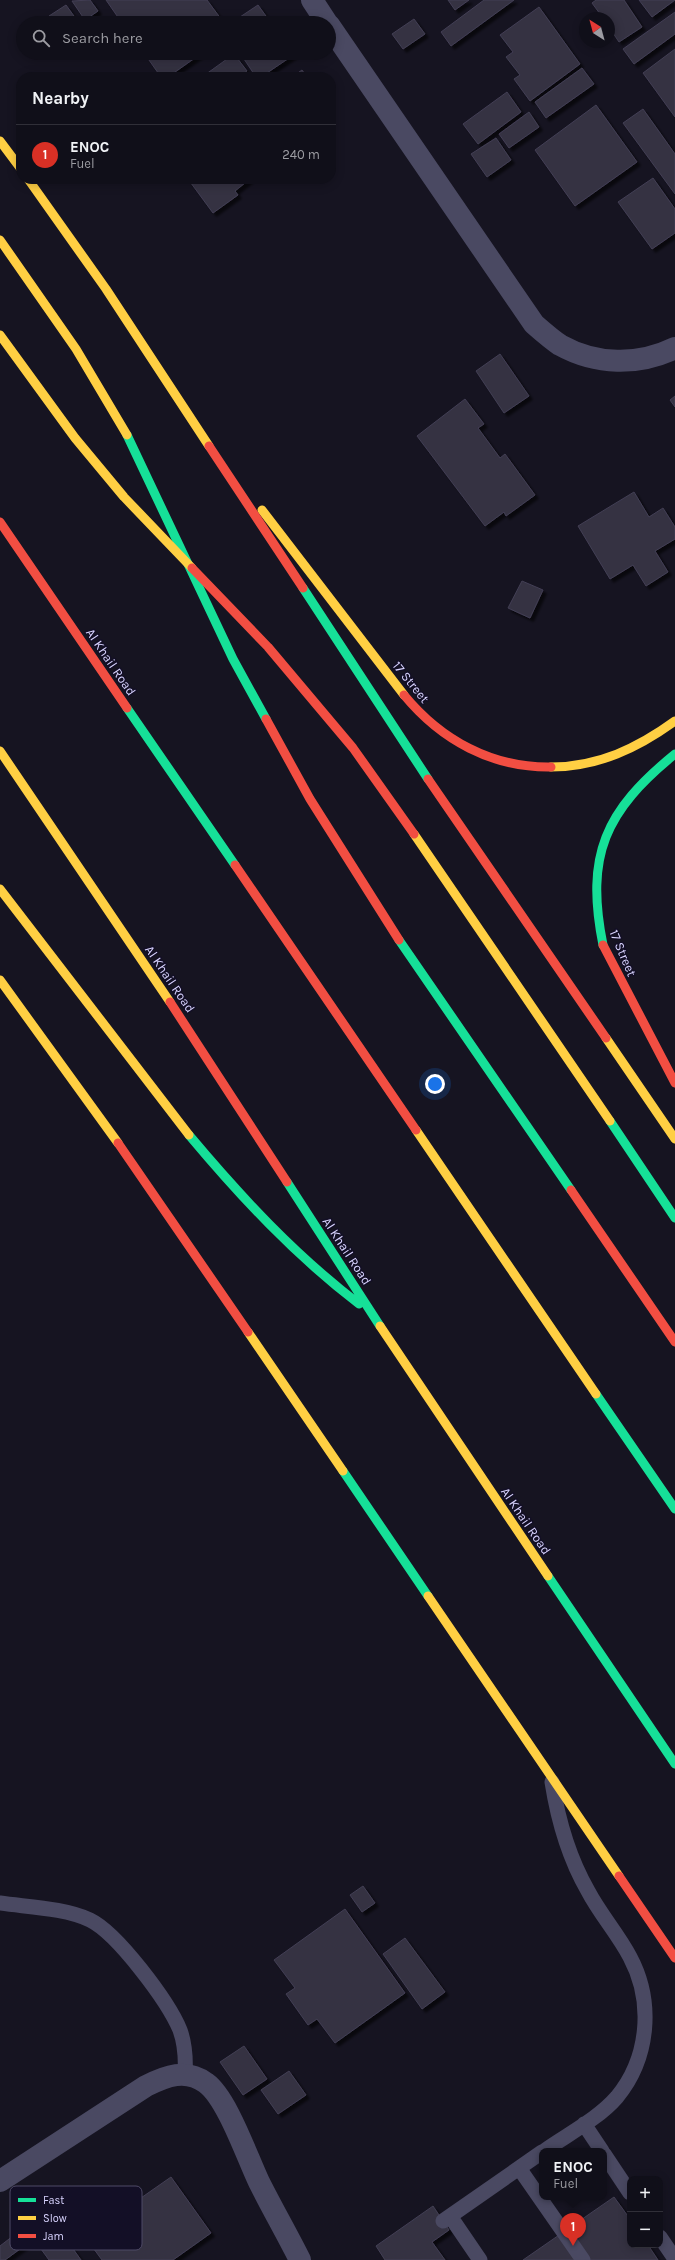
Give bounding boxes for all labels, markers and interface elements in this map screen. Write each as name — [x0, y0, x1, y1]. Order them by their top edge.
north arrow — [579, 12, 615, 48]
search box — [16, 16, 336, 60]
icon: search — [30, 27, 52, 49]
text: Search here — [62, 29, 143, 47]
text: Nearby — [32, 88, 89, 108]
text: ENOC — [70, 138, 109, 156]
text: 1 — [43, 147, 47, 162]
text: 240 m — [282, 147, 320, 162]
text: Fuel — [70, 156, 95, 171]
street label: Al Khail Road — [83, 626, 139, 698]
street label: 17 Street — [390, 658, 432, 706]
street label: 17 Street — [606, 927, 640, 979]
street label: Al Khail Road — [142, 943, 198, 1015]
your location — [425, 1074, 445, 1094]
street label: Al Khail Road — [320, 1214, 374, 1288]
street label: Al Khail Road — [498, 1485, 554, 1557]
popup — [539, 2148, 607, 2200]
text: ENOC — [553, 2158, 593, 2176]
text: Fuel — [553, 2176, 578, 2191]
map controls — [627, 2176, 663, 2248]
button: + — [627, 2176, 663, 2212]
legend — [10, 2186, 142, 2250]
text: Fast — [43, 2194, 64, 2207]
text: Slow — [43, 2212, 67, 2225]
button: − — [627, 2212, 663, 2248]
pin: 1 — [560, 2213, 586, 2246]
text: Jam — [43, 2230, 64, 2243]

